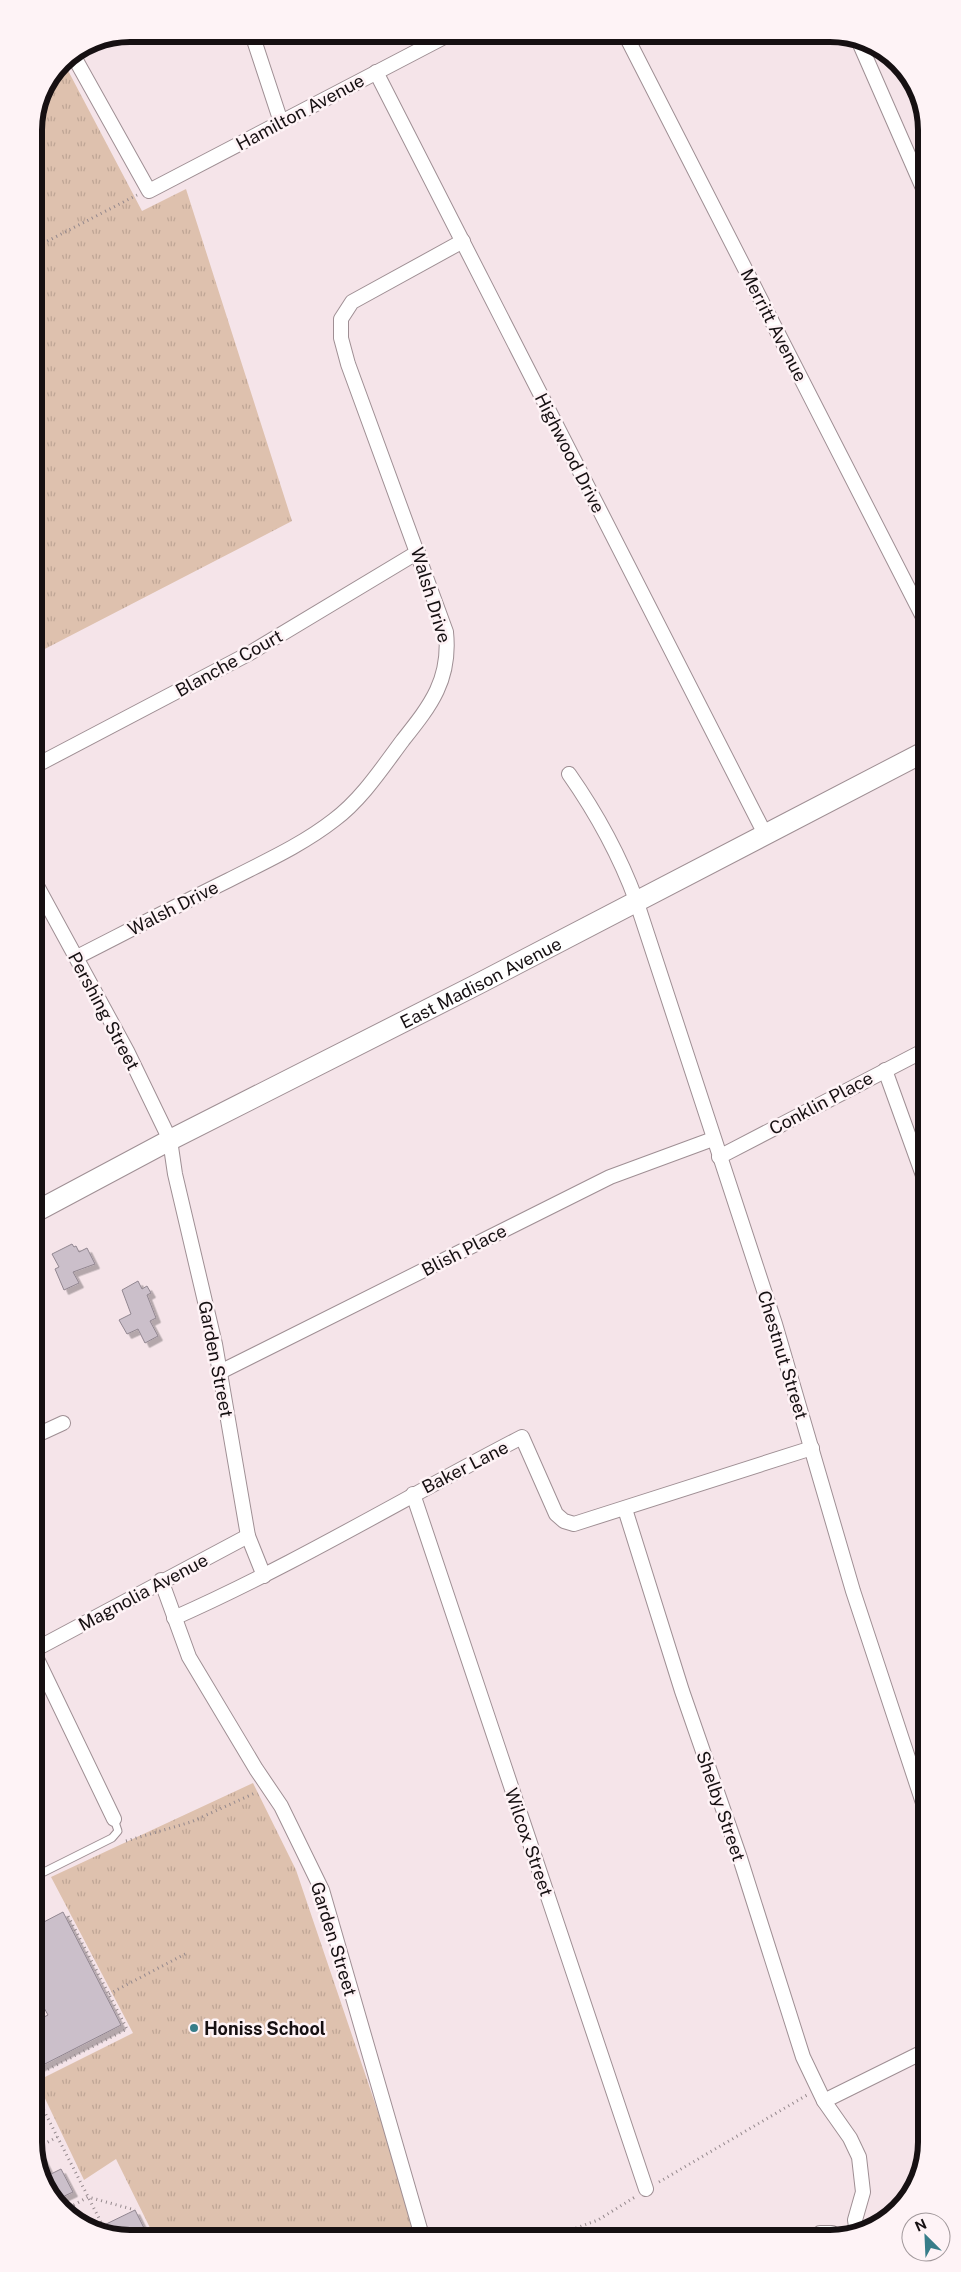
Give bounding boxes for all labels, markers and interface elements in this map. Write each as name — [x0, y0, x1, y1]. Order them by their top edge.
street label: Hamilton Avenue — [232, 69, 368, 155]
street label: Merritt Avenue — [737, 265, 811, 385]
street label: Highwood Drive — [531, 389, 609, 517]
street label: Walsh Drive — [407, 545, 455, 645]
street label: Blanche Court — [172, 625, 286, 701]
street label: Walsh Drive — [124, 876, 222, 940]
street label: East Madison Avenue — [396, 932, 565, 1032]
street label: Pershing Street — [64, 948, 144, 1074]
street label: Conklin Place — [766, 1067, 876, 1139]
street label: Blish Place — [418, 1220, 510, 1280]
street label: Chestnut Street — [753, 1288, 813, 1422]
street label: Garden Street — [194, 1299, 238, 1419]
street label: Baker Lane — [418, 1436, 512, 1498]
street label: Magnolia Avenue — [75, 1549, 211, 1635]
street label: Shelby Street — [692, 1748, 750, 1864]
street label: Wilcox Street — [501, 1785, 557, 1899]
street label: Garden Street — [307, 1879, 361, 1999]
place label: Honiss School — [204, 2018, 326, 2039]
marker: Honiss School — [188, 2022, 200, 2034]
north arrow — [901, 2212, 951, 2262]
text: N — [912, 2216, 929, 2235]

